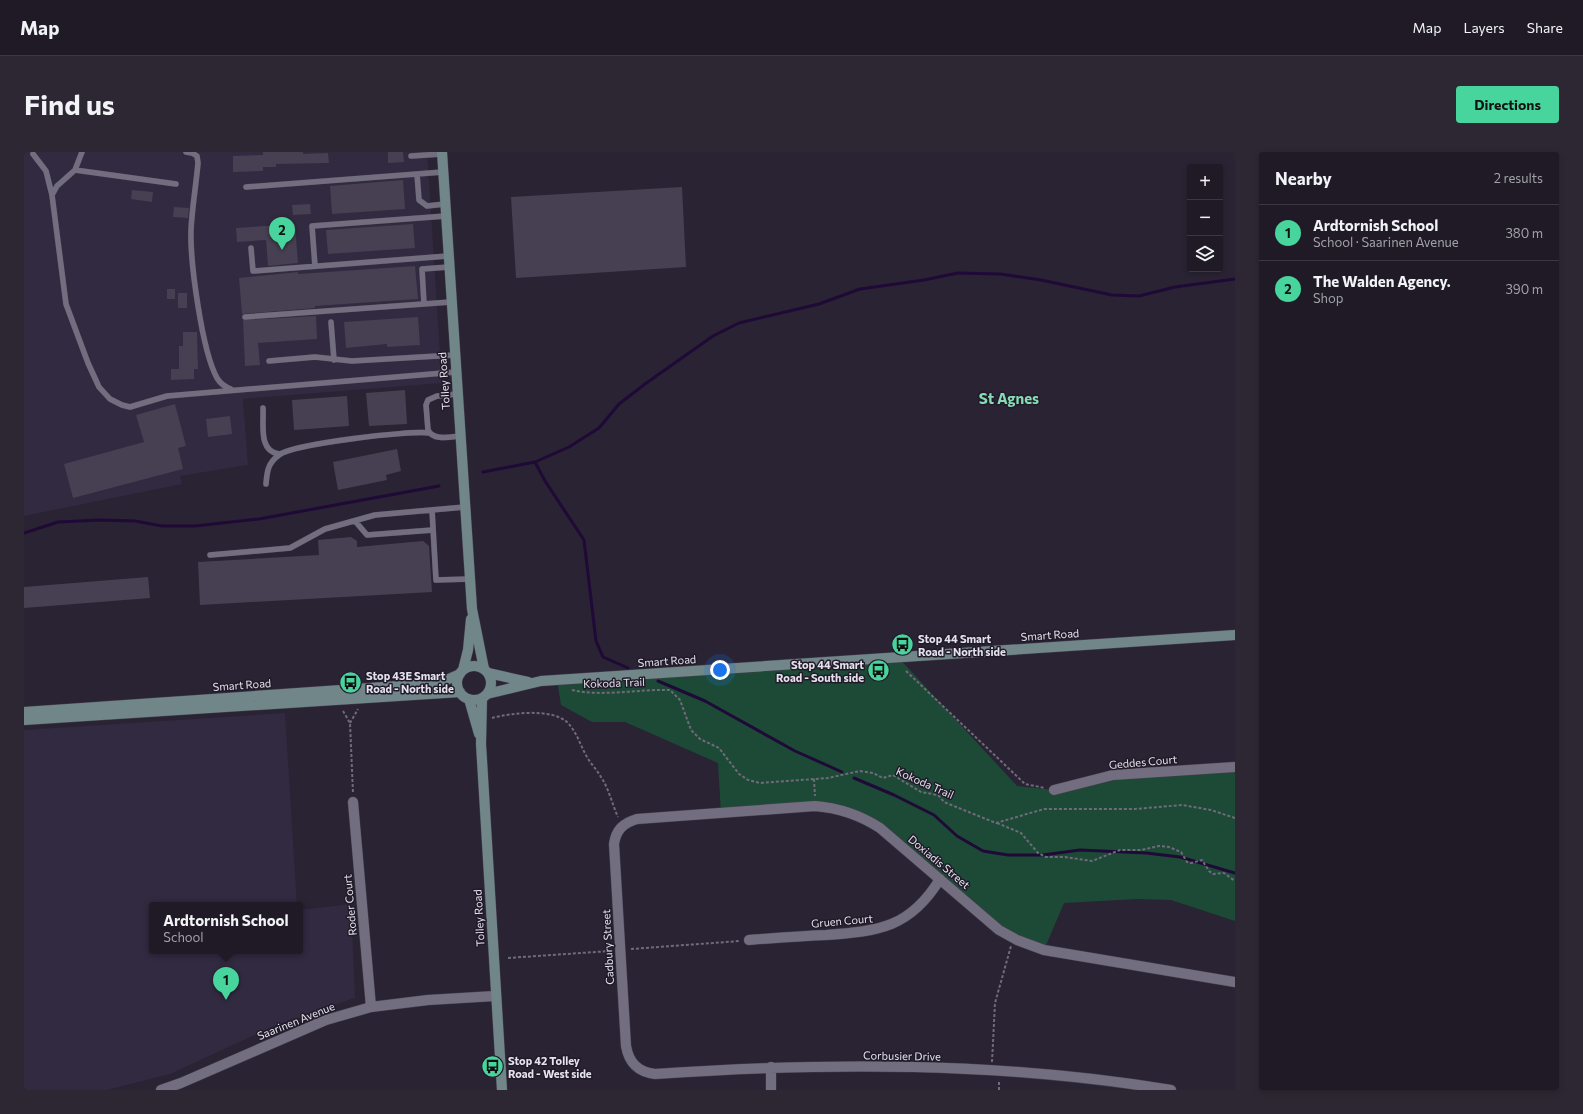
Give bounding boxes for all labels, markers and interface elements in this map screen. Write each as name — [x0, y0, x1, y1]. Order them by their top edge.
text: Map — [20, 16, 59, 39]
text: Map — [1413, 19, 1441, 36]
text: Layers — [1463, 19, 1505, 36]
text: Share — [1527, 19, 1563, 36]
button: Directions — [1456, 86, 1559, 123]
text: Find us — [24, 87, 115, 121]
map controls — [1187, 164, 1223, 272]
button: + — [1187, 164, 1223, 200]
text: Nearby — [1275, 168, 1332, 189]
text: 2 results — [1494, 170, 1543, 186]
button: − — [1187, 200, 1223, 236]
text: Ardtornish School — [1313, 216, 1438, 234]
pin: 2 — [269, 217, 295, 250]
text: 1 — [1285, 225, 1291, 241]
text: 380 m — [1505, 225, 1543, 241]
text: School · Saarinen Avenue — [1313, 234, 1459, 250]
button: layers — [1187, 236, 1223, 272]
text: The Walden Agency. — [1313, 272, 1451, 290]
text: 2 — [1284, 281, 1292, 297]
text: 390 m — [1505, 281, 1543, 297]
text: Shop — [1313, 290, 1344, 306]
street label: Tolley Road — [435, 352, 452, 410]
district label: St Agnes — [979, 389, 1039, 407]
street label: Smart Road — [1020, 626, 1080, 643]
bus stop icon: Stop 44 Smart Road - North side — [889, 632, 915, 658]
place label: Stop 44 Smart Road - North side — [918, 632, 1006, 658]
street label: Smart Road — [637, 652, 697, 669]
place label: Stop 44 Smart Road - South side — [776, 658, 864, 684]
bus stop icon: Stop 44 Smart Road - South side — [866, 658, 892, 684]
your location — [710, 660, 730, 680]
bus stop icon: Stop 43E Smart Road - North side — [338, 669, 364, 695]
place label: Stop 43E Smart Road - North side — [366, 669, 454, 695]
street label: Kokoda Trail — [583, 675, 645, 690]
street label: Smart Road — [212, 676, 272, 693]
street label: Geddes Court — [1108, 752, 1178, 771]
street label: Kokoda Trail — [894, 764, 956, 801]
street label: Doxiadis Street — [906, 832, 973, 891]
street label: Roder Court — [340, 873, 359, 936]
street label: Tolley Road — [471, 889, 486, 947]
popup — [149, 902, 303, 954]
street label: Cadbury Street — [599, 908, 616, 985]
text: Ardtornish School — [163, 911, 289, 929]
street label: Gruen Court — [811, 911, 874, 930]
text: School — [163, 929, 204, 945]
pin: 1 — [213, 967, 239, 1000]
street label: Saarinen Avenue — [255, 999, 337, 1042]
street label: Corbusier Drive — [863, 1048, 941, 1063]
bus stop icon: Stop 42 Tolley Road - West side — [479, 1054, 505, 1080]
place label: Stop 42 Tolley Road - West side — [508, 1054, 592, 1080]

